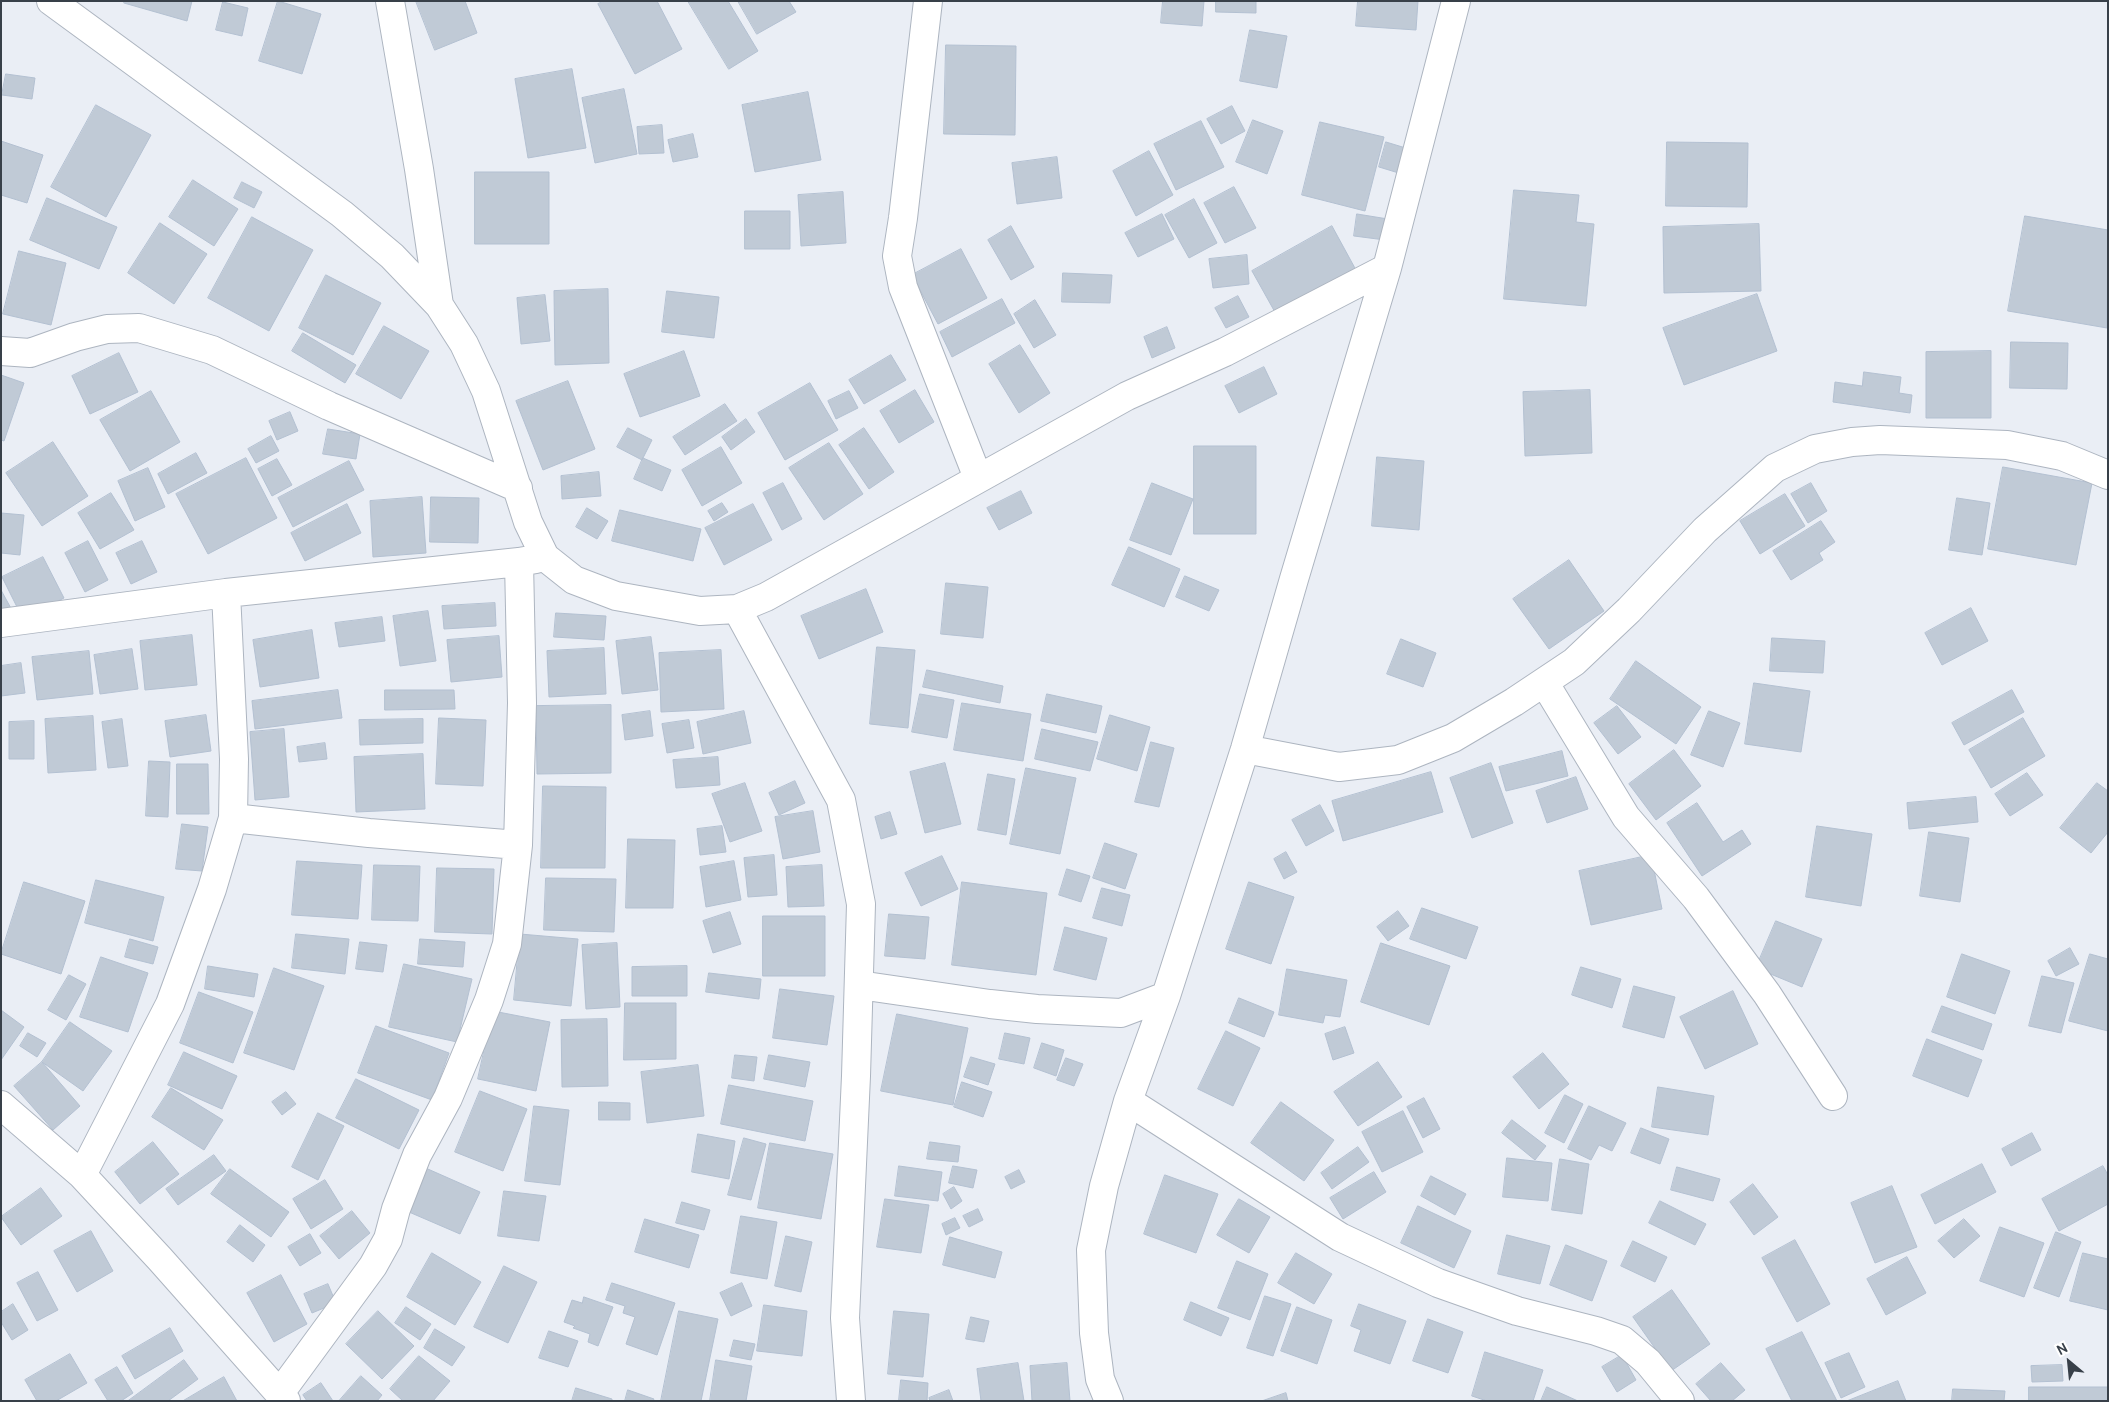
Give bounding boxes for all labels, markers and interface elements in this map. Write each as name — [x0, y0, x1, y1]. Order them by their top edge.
north arrow — [2044, 1337, 2094, 1387]
text: N — [2053, 1338, 2071, 1359]

